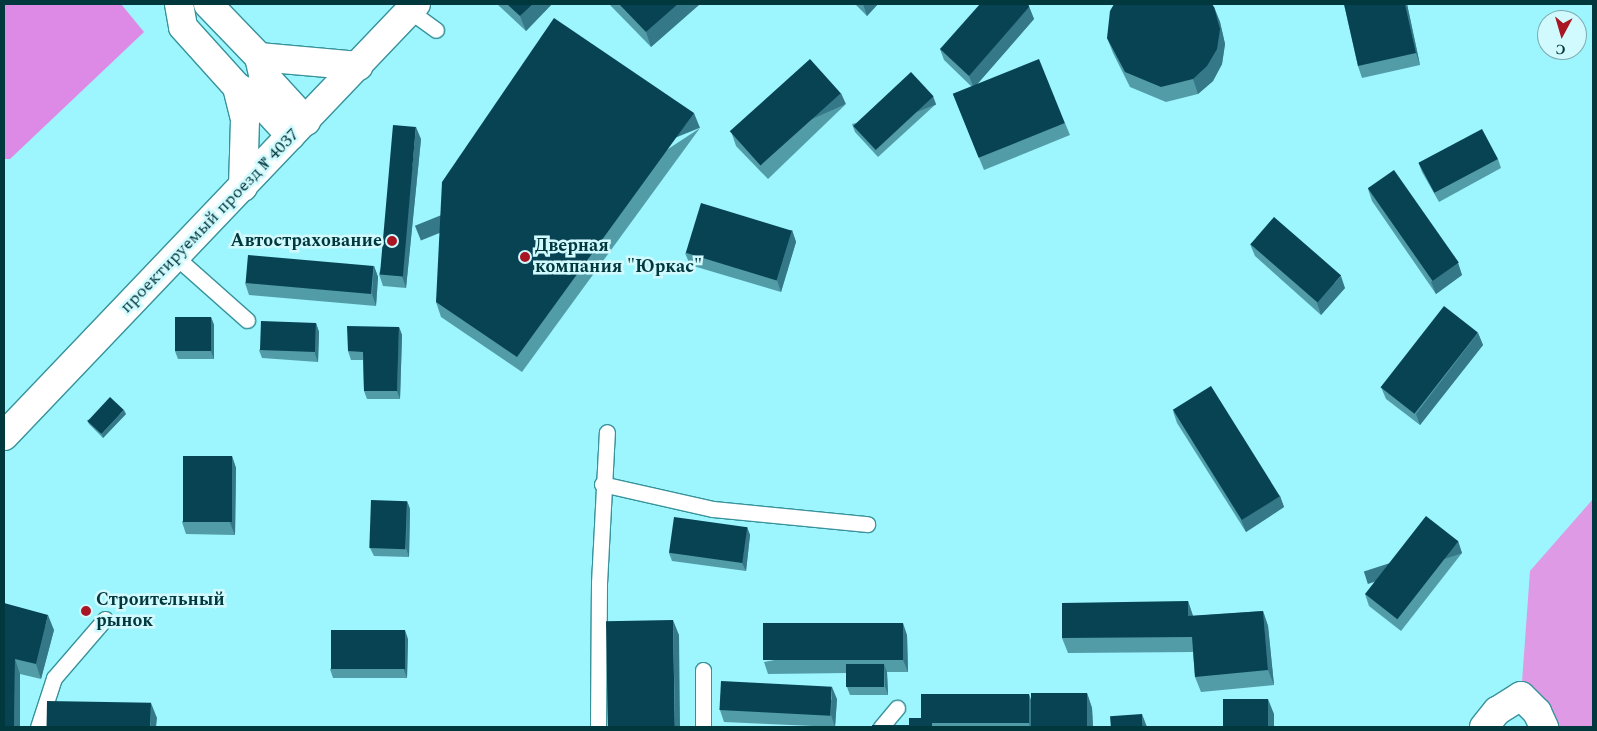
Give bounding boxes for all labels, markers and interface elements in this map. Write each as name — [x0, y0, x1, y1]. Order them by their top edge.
north arrow — [1537, 10, 1587, 60]
text: С — [1554, 38, 1567, 60]
street label: проектируемый проезд № 4037 — [116, 124, 304, 318]
place label: Автострахование — [230, 230, 382, 252]
marker: Автострахование — [386, 235, 398, 247]
place label: Дверная компания "Юркас" — [535, 236, 702, 278]
marker: Дверная компания "Юркас" — [519, 251, 531, 263]
place label: Строительный рынок — [96, 590, 225, 632]
marker: Строительный рынок — [80, 605, 92, 617]

